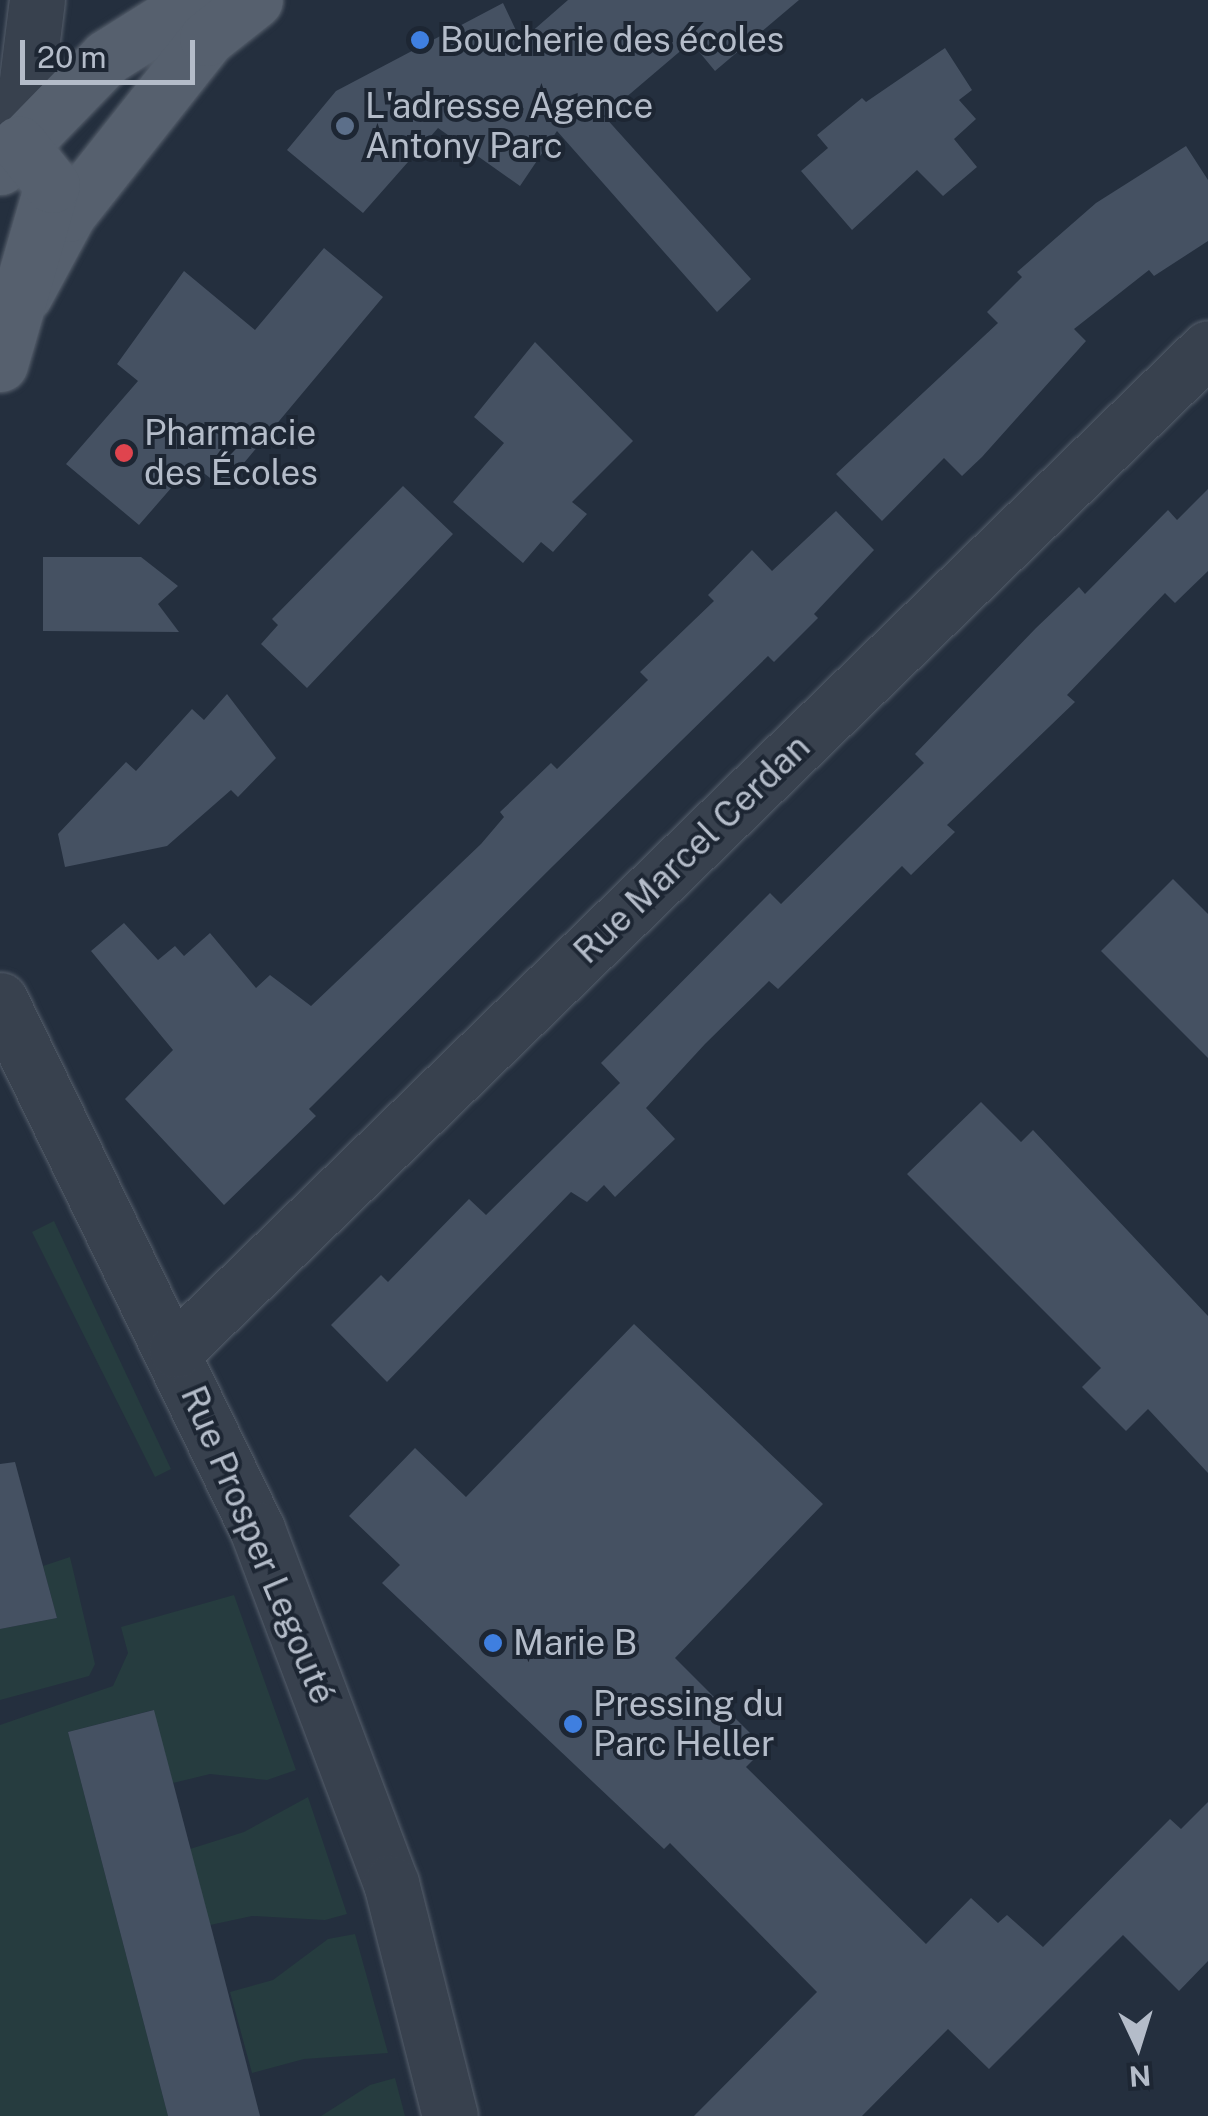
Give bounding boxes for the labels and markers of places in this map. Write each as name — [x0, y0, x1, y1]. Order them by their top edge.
place label: Boucherie des écoles — [440, 19, 786, 61]
marker: Boucherie des écoles — [409, 29, 431, 51]
place label: L'adresse Agence Antony Parc — [365, 85, 653, 167]
marker: L'adresse Agence Antony Parc — [334, 115, 356, 137]
place label: Pharmacie des Écoles — [144, 412, 318, 494]
marker: Pharmacie des Écoles — [113, 442, 135, 464]
place label: Marie B — [513, 1622, 637, 1664]
marker: Marie B — [482, 1632, 504, 1654]
place label: Pressing du Parc Heller — [593, 1683, 784, 1765]
marker: Pressing du Parc Heller — [562, 1713, 584, 1735]

